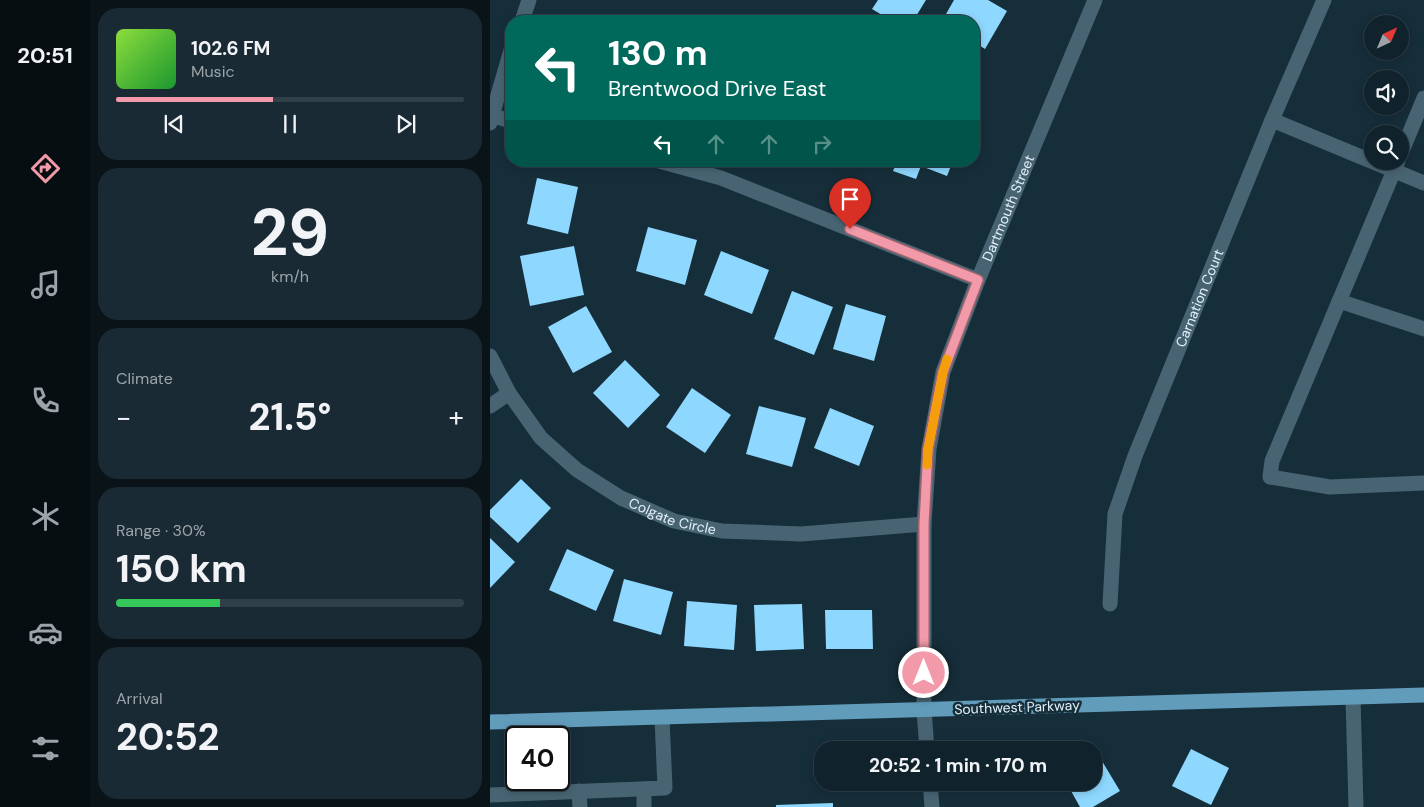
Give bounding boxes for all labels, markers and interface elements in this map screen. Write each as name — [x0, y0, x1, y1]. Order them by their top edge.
north arrow — [1364, 15, 1409, 60]
map controls — [1364, 15, 1409, 170]
text: 130 m — [608, 30, 708, 76]
icon: left — [525, 35, 590, 100]
text: 102.6 FM — [191, 36, 270, 61]
text: 20:51 — [17, 41, 73, 70]
text: Music — [191, 61, 235, 82]
button: sound — [1364, 70, 1409, 115]
text: Brentwood Drive East — [608, 74, 826, 103]
icon: previous — [160, 110, 188, 138]
icon: pause — [276, 110, 304, 138]
icon: next — [392, 110, 420, 138]
button: search — [1364, 125, 1409, 170]
icon: left — [649, 130, 677, 158]
icon: ahead — [702, 130, 730, 158]
icon: ahead — [755, 130, 783, 158]
icon: right — [808, 130, 836, 158]
icon: directions — [28, 151, 63, 186]
street label: Dartmouth Street — [978, 152, 1038, 264]
pin — [829, 178, 871, 229]
icon: arrive — [836, 185, 864, 213]
text: 29 — [251, 191, 329, 275]
street label: Carnation Court — [1171, 246, 1227, 350]
text: km/h — [271, 266, 309, 287]
icon: music — [28, 267, 63, 302]
text: Climate — [116, 368, 173, 389]
icon: phone — [28, 383, 63, 418]
text: 21.5° — [249, 392, 331, 442]
text: − — [116, 399, 131, 436]
text: + — [449, 399, 464, 436]
street label: Colgate Circle — [626, 493, 718, 539]
icon: climate — [28, 499, 63, 534]
text: Range · 30% — [116, 520, 206, 541]
text: 150 km — [116, 544, 247, 594]
icon: car — [28, 615, 63, 650]
position arrow — [897, 646, 949, 698]
text: Arrival — [116, 688, 163, 709]
street label: Southwest Parkway — [954, 696, 1080, 718]
text: 20:52 — [116, 712, 219, 762]
speed limit sign: 40 — [505, 726, 570, 791]
icon: filters — [28, 731, 63, 766]
text: 20:52 · 1 min · 170 m — [869, 753, 1047, 778]

